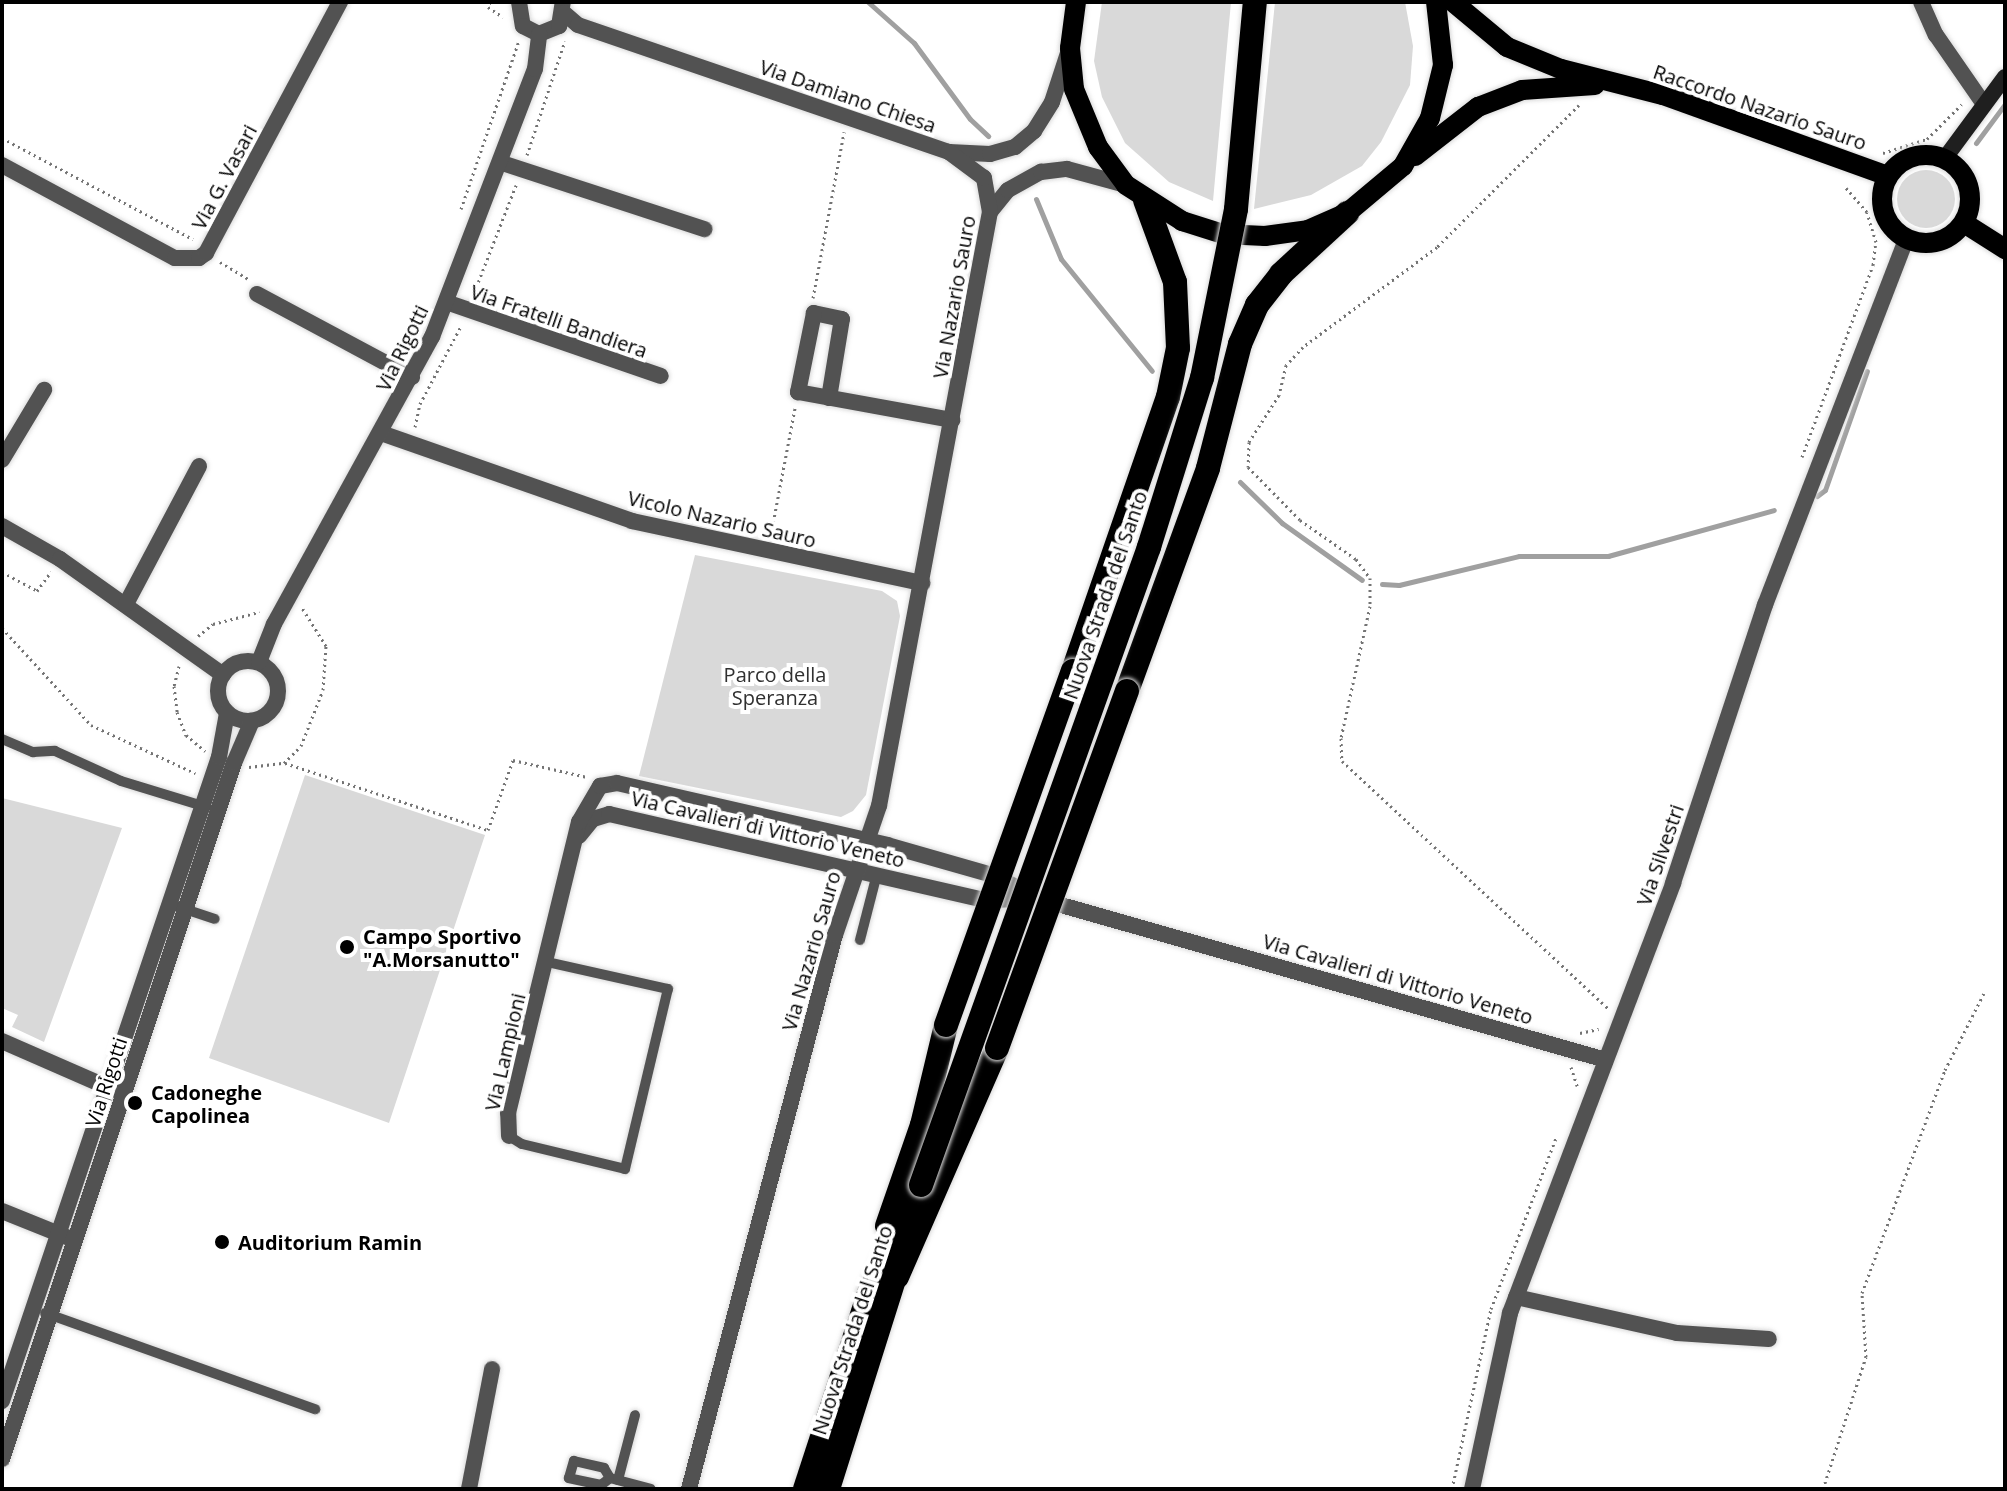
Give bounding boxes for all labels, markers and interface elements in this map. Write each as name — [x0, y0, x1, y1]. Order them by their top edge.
street label: Via Damiano Chiesa — [757, 55, 939, 137]
street label: Raccordo Nazario Sauro — [1650, 59, 1870, 155]
street label: Via G. Vasari — [186, 121, 262, 233]
street label: Via Nazario Sauro — [928, 214, 980, 380]
street label: Via Fratelli Bandiera — [467, 279, 651, 363]
street label: Via Rigotti — [371, 301, 433, 395]
street label: Vicolo Nazario Sauro — [626, 486, 818, 552]
street label: Nuova Strada del Santo — [1058, 488, 1152, 702]
park label: Parco della Speranza — [724, 663, 826, 710]
street label: Via Cavalieri di Vittorio Veneto — [629, 786, 907, 872]
street label: Via Silvestri — [1631, 801, 1689, 909]
street label: Via Nazario Sauro — [777, 868, 845, 1034]
place label: Campo Sportivo "A.Morsanutto" — [363, 924, 521, 971]
street label: Via Cavalieri di Vittorio Veneto — [1260, 929, 1536, 1029]
marker: Campo Sportivo "A.Morsanutto" — [338, 938, 356, 956]
street label: Via Lampioni — [480, 991, 530, 1113]
street label: Via Rigotti — [80, 1034, 132, 1130]
place label: Cadoneghe Capolinea — [151, 1080, 262, 1127]
marker: Cadoneghe Capolinea — [126, 1094, 144, 1112]
street label: Nuova Strada del Santo — [807, 1222, 897, 1438]
place label: Auditorium Ramin — [238, 1230, 422, 1254]
marker: Auditorium Ramin — [213, 1233, 231, 1251]

